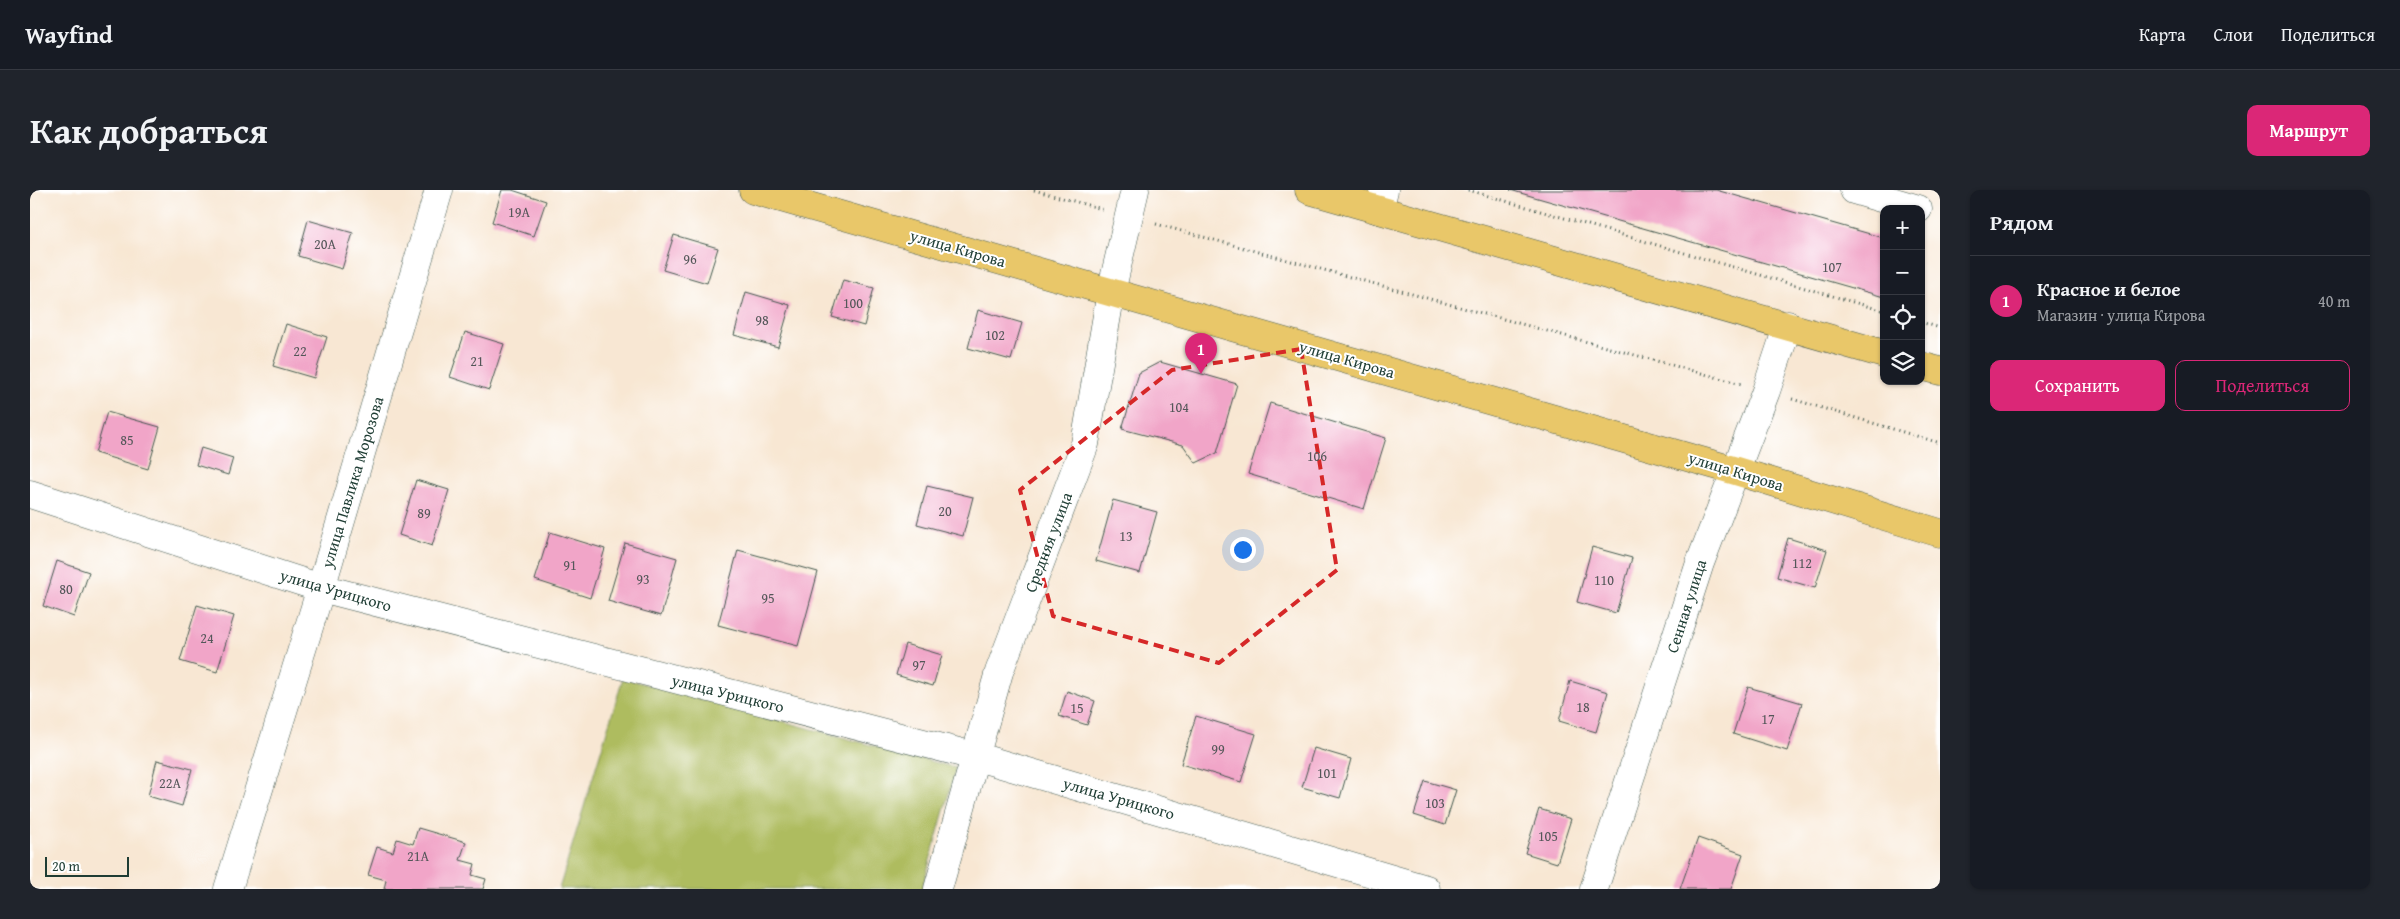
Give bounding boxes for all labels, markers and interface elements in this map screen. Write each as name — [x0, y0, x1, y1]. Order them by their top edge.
text: Wayfind — [25, 17, 113, 52]
text: Карта — [2139, 21, 2186, 48]
text: Слои — [2214, 21, 2253, 48]
text: Поделиться — [2281, 21, 2375, 48]
text: Как добраться — [30, 105, 268, 156]
button: Маршрут — [2247, 105, 2370, 156]
house number: 19А — [508, 202, 530, 222]
map controls — [1880, 205, 1925, 385]
button: + — [1880, 205, 1925, 250]
text: Рядом — [1990, 207, 2053, 238]
street label: улица Кирова — [906, 223, 1009, 273]
house number: 20А — [314, 234, 336, 254]
house number: 96 — [683, 249, 697, 269]
button: − — [1880, 250, 1925, 295]
house number: 107 — [1822, 257, 1842, 277]
text: Красное и белое — [2037, 275, 2181, 303]
text: 1 — [2002, 289, 2010, 313]
text: 40 m — [2318, 289, 2350, 313]
house number: 100 — [843, 293, 863, 313]
button: locate — [1880, 295, 1925, 340]
text: Магазин · улица Кирова — [2037, 303, 2205, 327]
house number: 98 — [755, 310, 769, 330]
house number: 102 — [985, 325, 1005, 345]
pin: 1 — [1185, 333, 1217, 374]
street label: улица Кирова — [1295, 334, 1398, 384]
button: layers — [1880, 340, 1925, 385]
house number: 22 — [293, 341, 307, 361]
house number: 21 — [470, 351, 484, 371]
button: Сохранить — [1990, 360, 2165, 411]
button: Поделиться — [2175, 360, 2350, 411]
street label: улица Павлика Морозова — [314, 393, 390, 572]
house number: 104 — [1169, 397, 1189, 417]
house number: 85 — [120, 430, 134, 450]
street label: улица Кирова — [1685, 445, 1787, 497]
house number: 106 — [1307, 446, 1327, 466]
street label: Средняя улица — [1018, 488, 1078, 596]
house number: 20 — [938, 501, 952, 521]
house number: 89 — [417, 503, 431, 523]
house number: 13 — [1119, 526, 1133, 546]
your location — [1230, 537, 1256, 563]
house number: 112 — [1792, 553, 1812, 573]
house number: 91 — [563, 555, 577, 575]
street label: Сенная улица — [1660, 556, 1713, 656]
street label: улица Урицкого — [276, 562, 395, 617]
house number: 93 — [636, 569, 650, 589]
house number: 110 — [1594, 570, 1614, 590]
house number: 80 — [59, 579, 73, 599]
house number: 95 — [761, 588, 775, 608]
house number: 24 — [200, 628, 214, 648]
house number: 97 — [912, 655, 926, 675]
street label: улица Урицкого — [668, 667, 787, 719]
house number: 18 — [1576, 697, 1590, 717]
house number: 15 — [1070, 698, 1084, 718]
house number: 17 — [1761, 709, 1775, 729]
house number: 99 — [1211, 739, 1225, 759]
house number: 101 — [1317, 763, 1337, 783]
street label: улица Урицкого — [1059, 770, 1178, 825]
house number: 22А — [159, 773, 181, 793]
house number: 103 — [1425, 793, 1445, 813]
house number: 105 — [1538, 826, 1558, 846]
house number: 21А — [407, 846, 429, 866]
scale bar — [45, 854, 129, 877]
text: 20 m — [52, 856, 80, 876]

